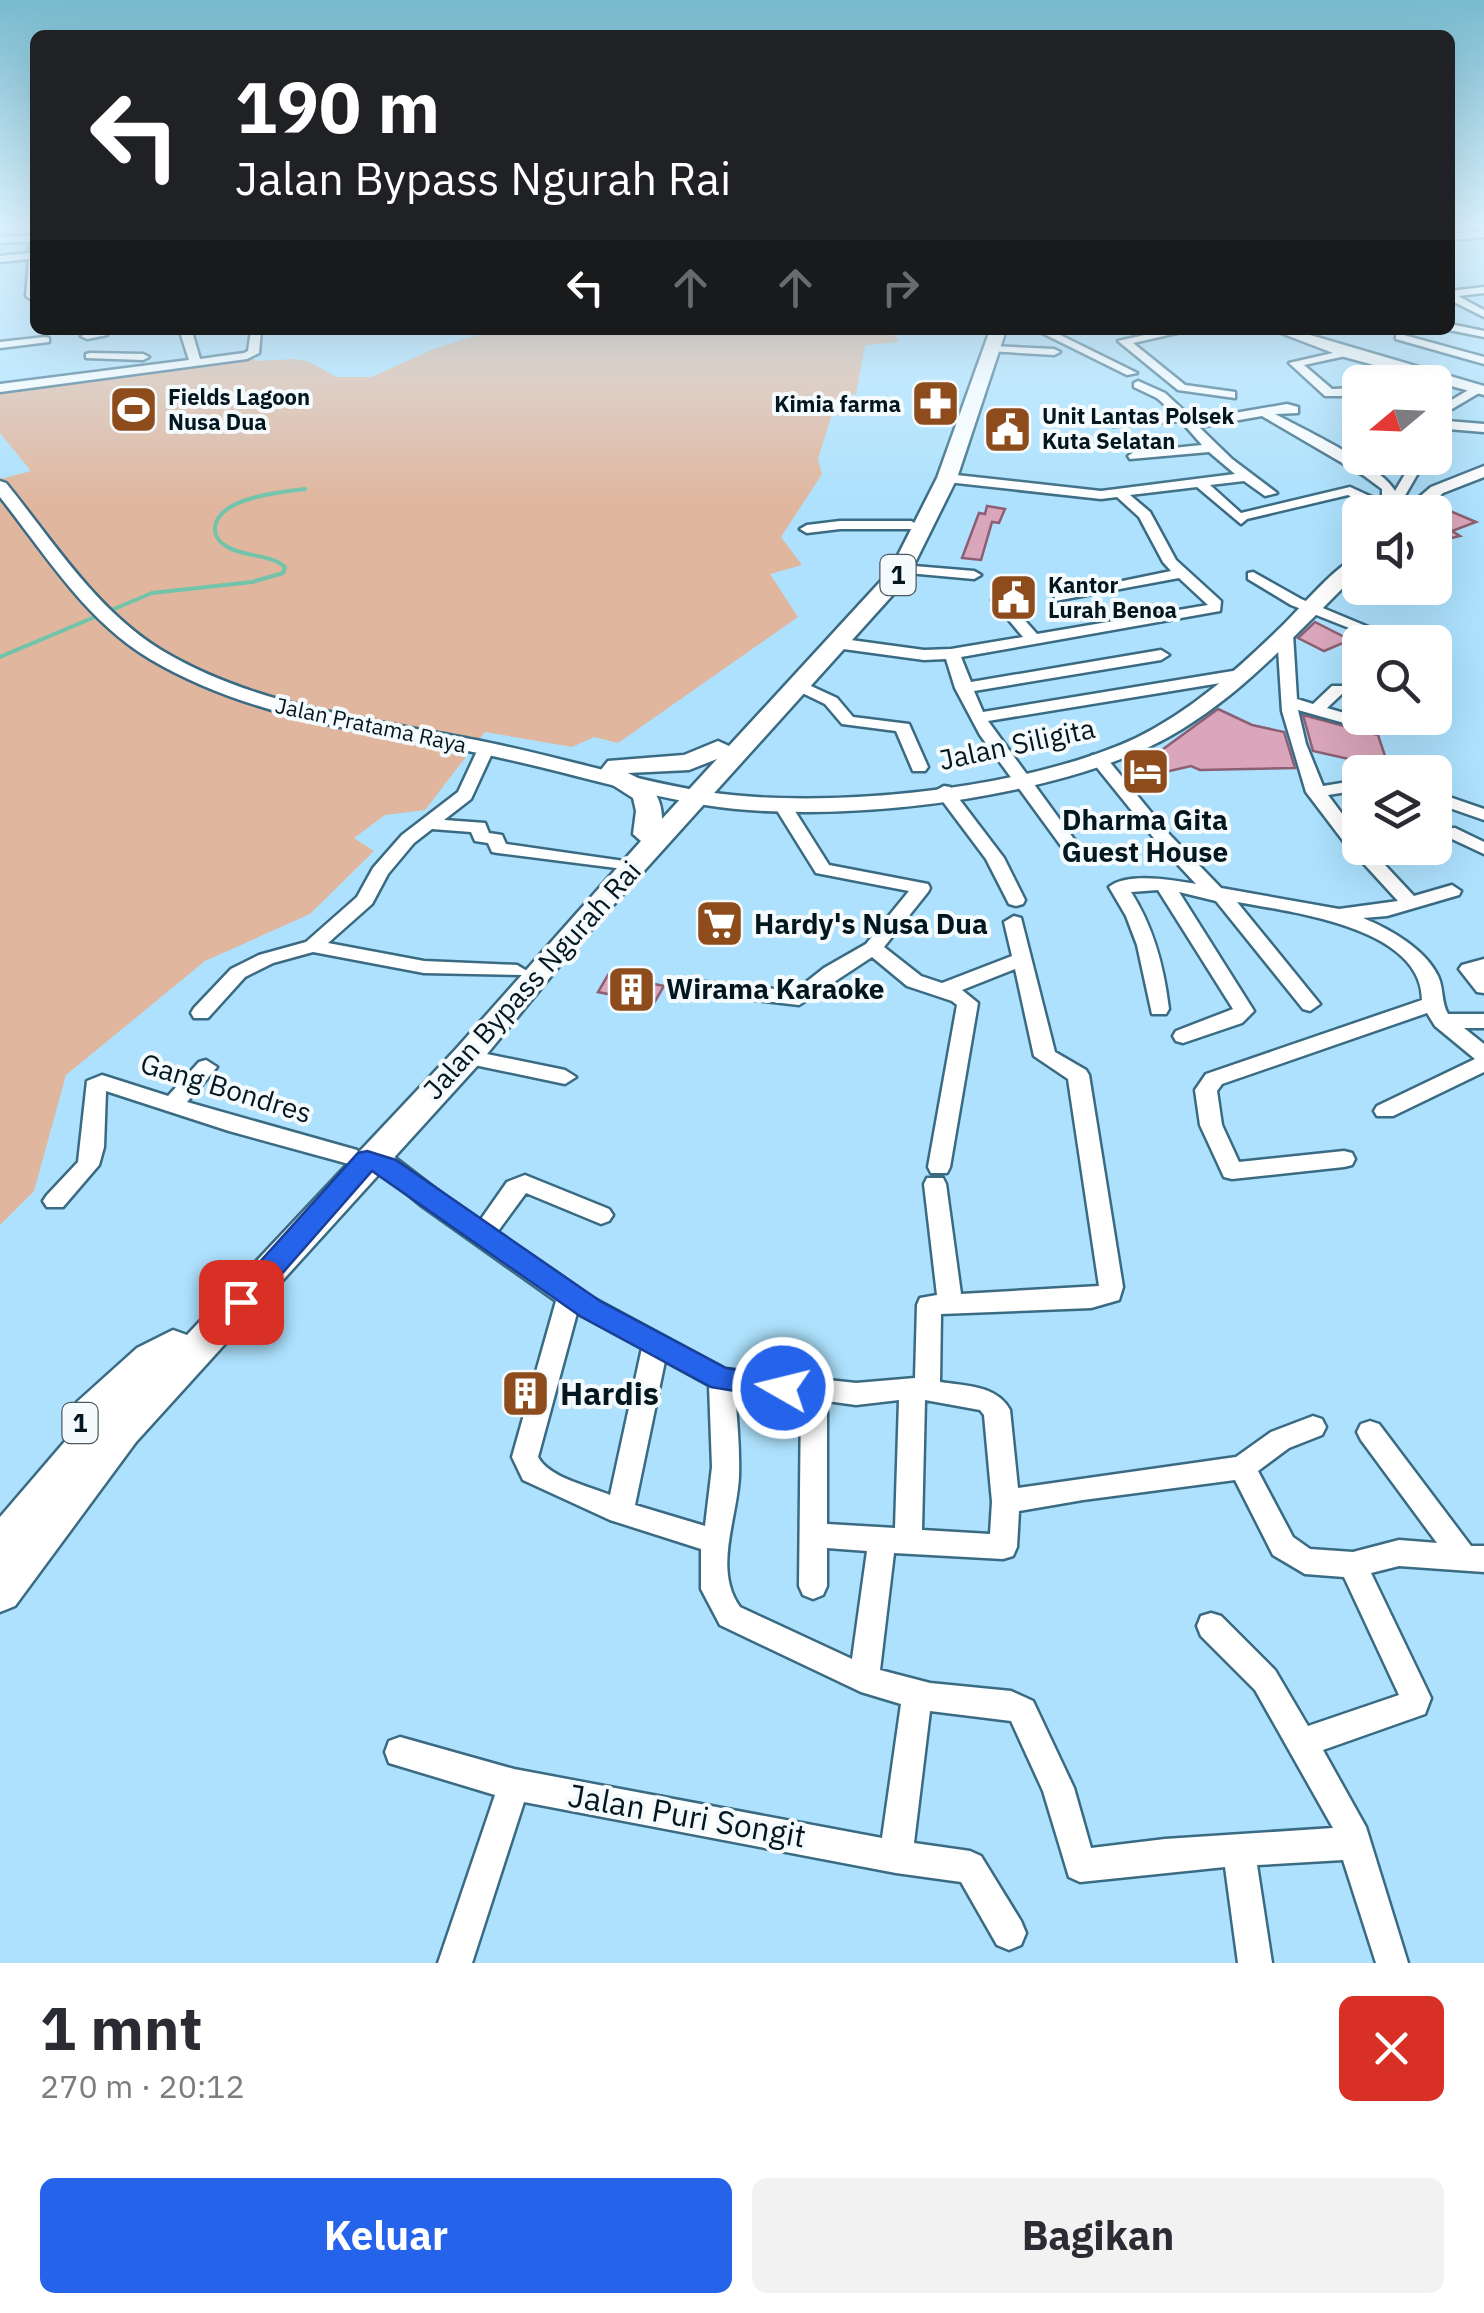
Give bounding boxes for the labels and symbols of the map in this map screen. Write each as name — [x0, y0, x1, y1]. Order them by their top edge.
north arrow — [1342, 365, 1452, 475]
pharmacy icon: Kimia farma — [910, 378, 962, 430]
place label: Fields Lagoon Nusa Dua — [168, 382, 310, 436]
sports icon: Fields Lagoon Nusa Dua — [107, 384, 159, 436]
place label: Kimia farma — [774, 389, 901, 418]
place label: Unit Lantas Polsek Kuta Selatan — [1042, 401, 1234, 455]
public building icon: Unit Lantas Polsek Kuta Selatan — [981, 403, 1033, 455]
road number: 1 — [880, 555, 916, 595]
place label: Kantor Lurah Benoa — [1048, 570, 1177, 624]
public building icon: Kantor Lurah Benoa — [987, 572, 1039, 624]
street label: Jalan Pratama Raya — [273, 690, 470, 759]
street label: Jalan Siligita — [935, 709, 1098, 778]
hotel icon: Dharma Gita Guest House — [1119, 746, 1171, 798]
place label: Dharma Gita Guest House — [1062, 801, 1228, 870]
street label: Jalan Bypass Ngurah Rai — [415, 853, 649, 1107]
supermarket icon: Hardy's Nusa Dua — [693, 898, 745, 950]
place label: Hardy's Nusa Dua — [754, 905, 988, 942]
building icon: Wirama Karaoke — [605, 963, 657, 1015]
place label: Wirama Karaoke — [666, 970, 885, 1007]
street label: Gang Bondres — [136, 1044, 316, 1131]
pin — [199, 1260, 284, 1345]
position arrow — [731, 1336, 835, 1440]
building icon: Hardis — [499, 1368, 551, 1420]
place label: Hardis — [560, 1372, 659, 1414]
road number: 1 — [62, 1403, 98, 1443]
street label: Jalan Puri Songit — [565, 1773, 809, 1857]

